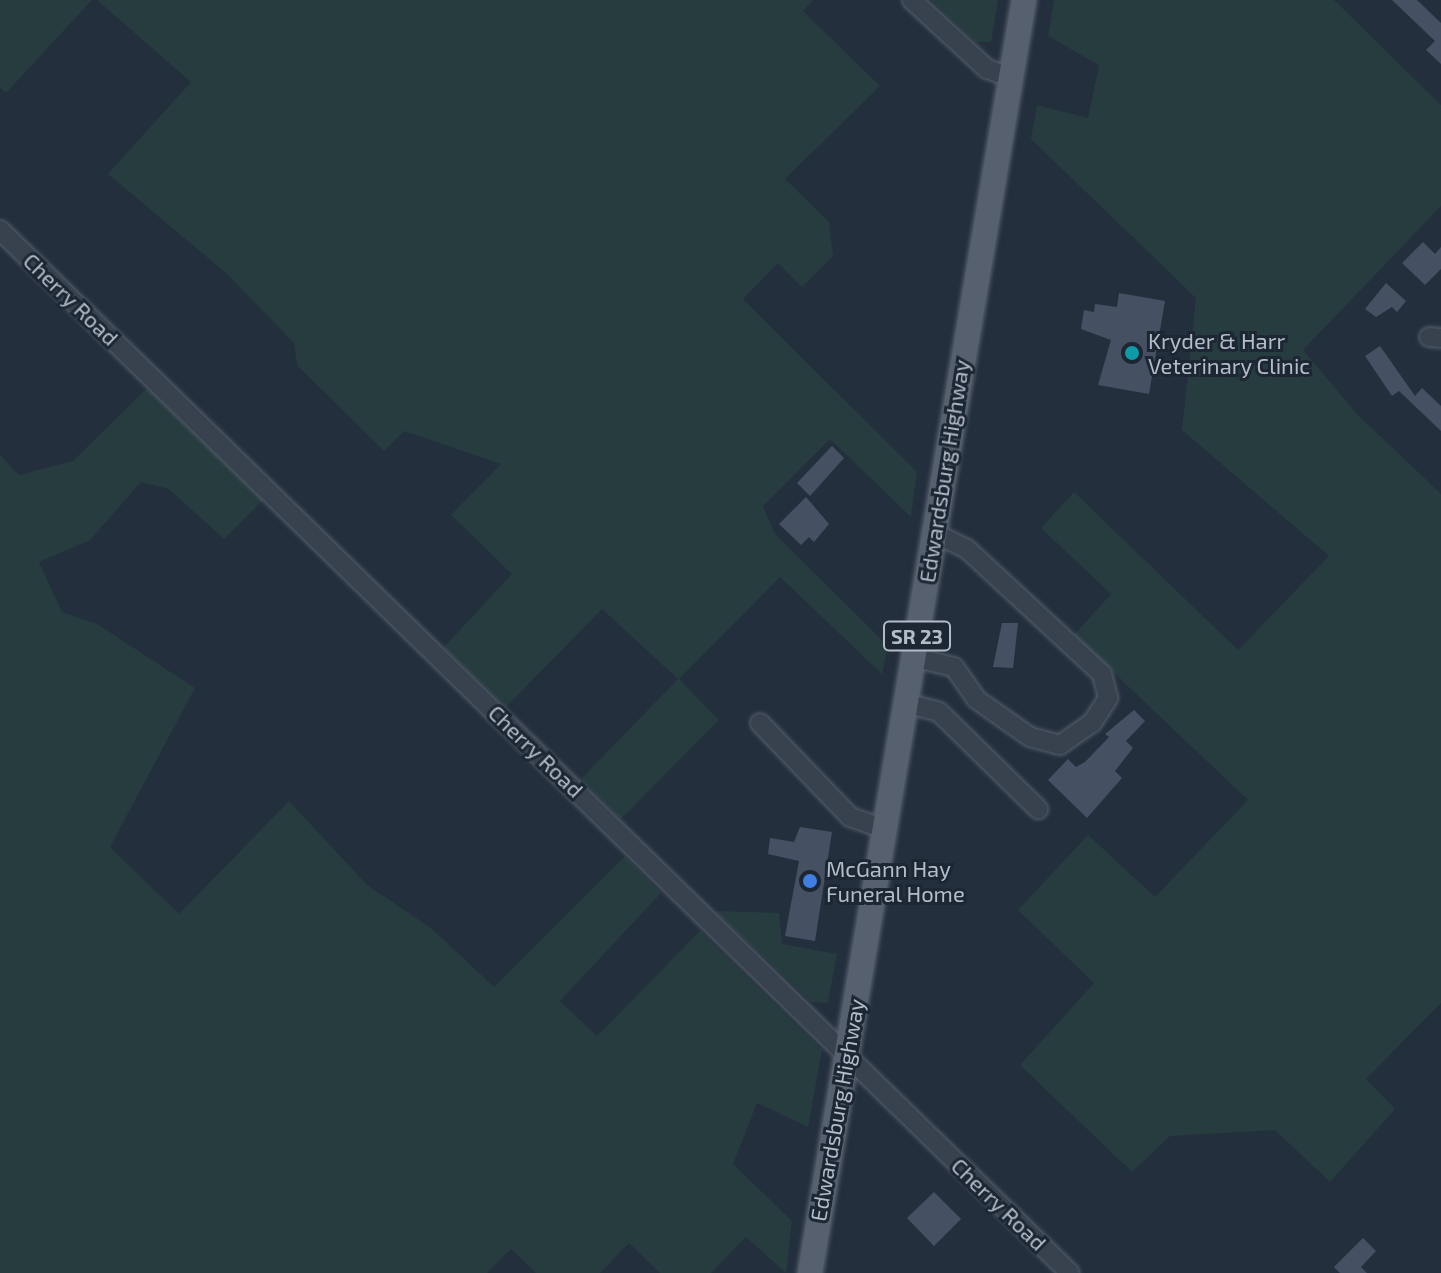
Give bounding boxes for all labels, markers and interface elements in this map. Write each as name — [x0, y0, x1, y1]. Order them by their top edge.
street label: Cherry Road — [18, 247, 124, 351]
place label: Kryder & Harr Veterinary Clinic — [1148, 327, 1311, 378]
marker: Kryder & Harr Veterinary Clinic — [1123, 344, 1141, 362]
street label: Edwardsburg Highway — [913, 358, 975, 584]
road number: SR 23 — [883, 620, 951, 652]
street label: Cherry Road — [483, 699, 589, 803]
place label: McGann Hay Funeral Home — [826, 855, 965, 906]
marker: McGann Hay Funeral Home — [801, 872, 819, 890]
street label: Edwardsburg Highway — [804, 997, 870, 1223]
street label: Cherry Road — [946, 1152, 1052, 1256]

